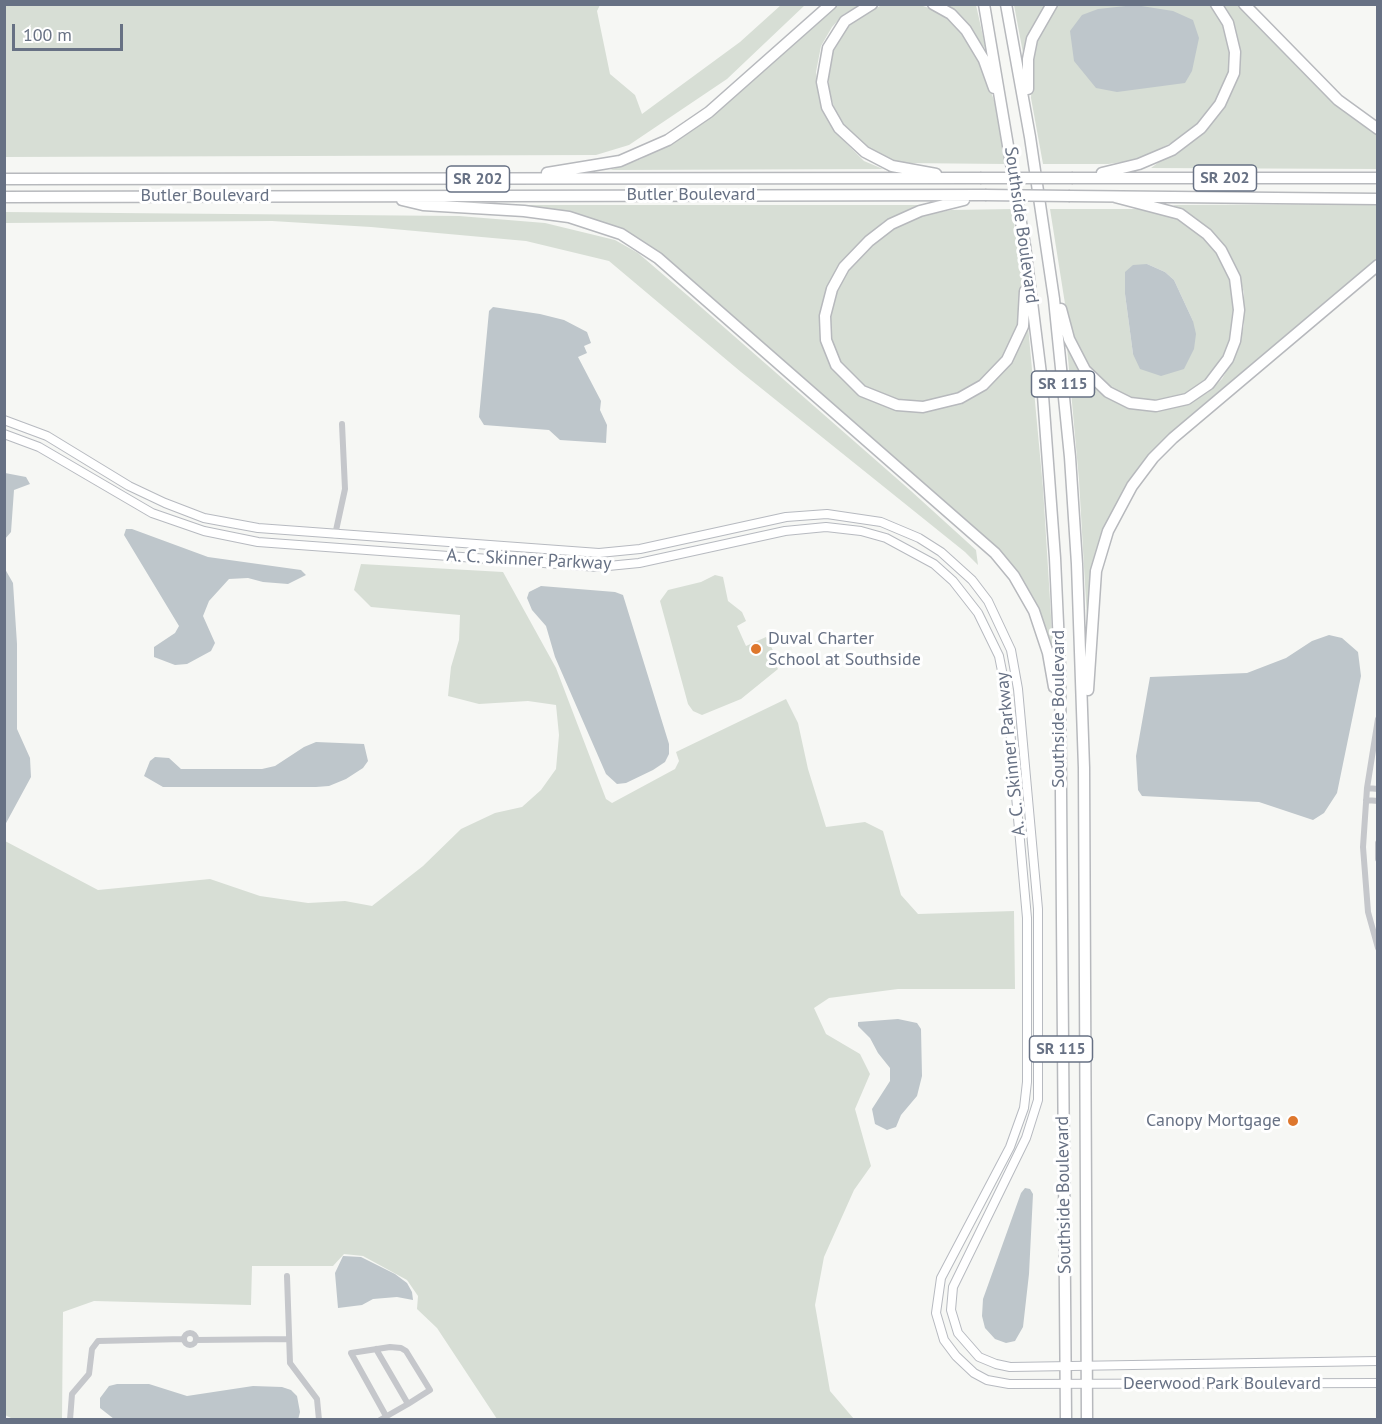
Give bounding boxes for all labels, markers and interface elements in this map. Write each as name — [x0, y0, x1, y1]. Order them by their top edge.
scale bar — [15, 12, 126, 50]
text: 100 m — [23, 23, 72, 46]
street label: Southside Boulevard — [999, 145, 1043, 305]
road number: SR 202 — [1194, 165, 1256, 191]
road number: SR 202 — [446, 166, 510, 192]
street label: Butler Boulevard — [627, 184, 755, 206]
street label: Butler Boulevard — [141, 185, 269, 207]
road number: SR 115 — [1032, 371, 1094, 397]
street label: A. C. Skinner Parkway — [446, 545, 612, 575]
place label: Duval Charter School at Southside — [768, 628, 921, 670]
street label: Southside Boulevard — [1048, 630, 1070, 788]
marker: Duval Charter School at Southside — [749, 642, 763, 656]
street label: A. C. Skinner Parkway — [992, 671, 1030, 837]
road number: SR 115 — [1030, 1036, 1092, 1062]
place label: Canopy Mortgage — [1146, 1110, 1281, 1132]
marker: Canopy Mortgage — [1286, 1114, 1300, 1128]
street label: Southside Boulevard — [1052, 1116, 1076, 1274]
street label: Deerwood Park Boulevard — [1123, 1373, 1321, 1395]

